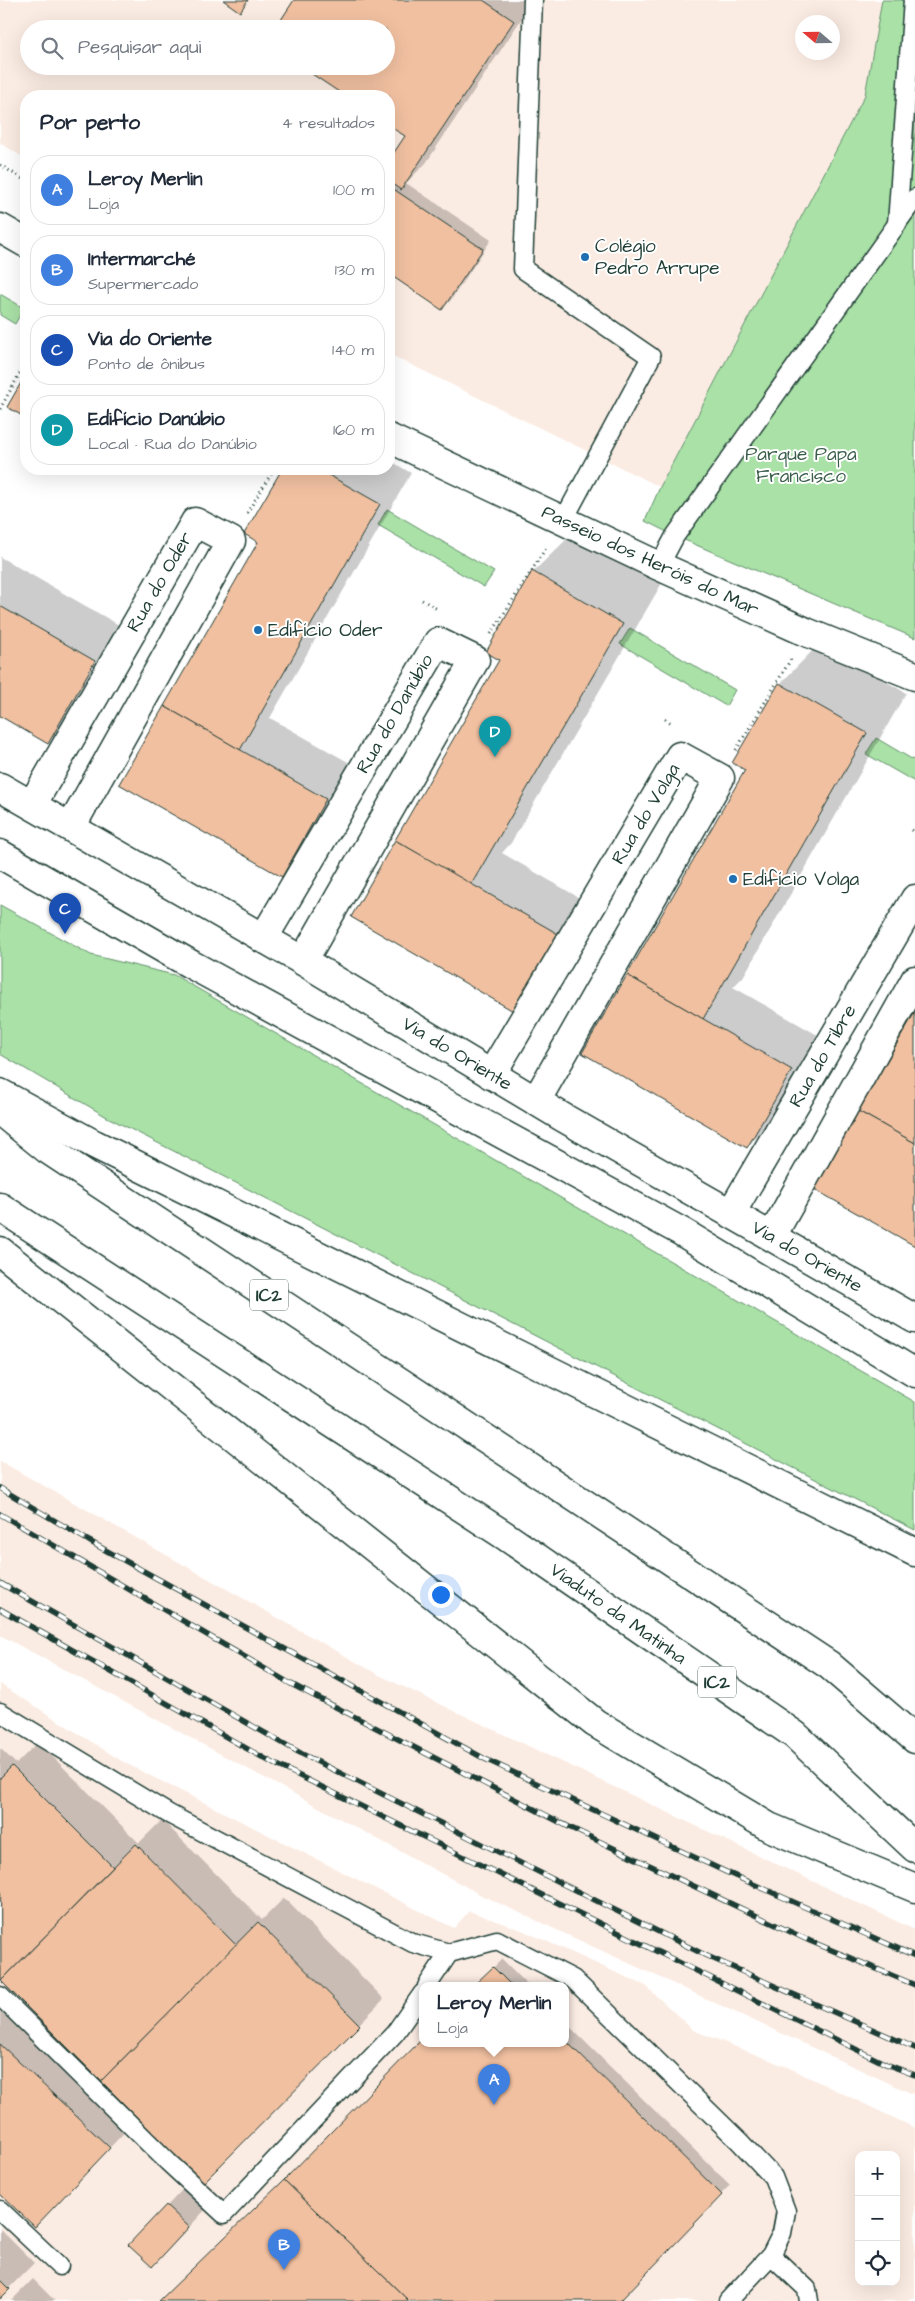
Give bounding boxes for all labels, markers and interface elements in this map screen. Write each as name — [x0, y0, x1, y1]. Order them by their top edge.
north arrow — [795, 15, 840, 60]
search box — [20, 20, 395, 75]
icon: search — [38, 34, 66, 62]
text: Pesquisar aqui — [78, 34, 201, 61]
text: Por perto — [40, 108, 140, 137]
text: 4 resultados — [282, 112, 375, 134]
text: Leroy Merlin — [88, 166, 202, 193]
text: A — [52, 179, 62, 201]
text: 100 m — [333, 179, 374, 201]
text: Loja — [88, 193, 119, 215]
place label: Colégio Pedro Arrupe — [595, 233, 720, 282]
text: Intermarché — [88, 246, 195, 273]
marker: Colégio Pedro Arrupe — [579, 251, 591, 263]
text: B — [51, 259, 63, 281]
text: 130 m — [335, 259, 374, 281]
text: Supermercado — [88, 273, 198, 295]
text: Via do Oriente — [88, 326, 212, 353]
text: C — [51, 339, 63, 361]
text: 140 m — [332, 339, 374, 361]
text: Ponto de ônibus — [88, 353, 205, 375]
text: Edifício Danúbio — [88, 406, 225, 433]
text: D — [52, 419, 62, 441]
text: 160 m — [333, 419, 374, 441]
text: Local · Rua do Danúbio — [88, 433, 257, 455]
park label: Parque Papa Francisco — [745, 441, 857, 490]
street label: Passeio dos Heróis do Mar — [537, 499, 763, 623]
street label: Rua do Oder — [120, 526, 200, 637]
place label: Edifício Oder — [268, 617, 383, 644]
marker: Edifício Oder — [252, 624, 264, 636]
street label: Rua do Danúbio — [350, 649, 440, 779]
pin: D — [479, 716, 511, 757]
street label: Rua do Volga — [605, 758, 688, 870]
place label: Edifício Volga — [743, 866, 860, 894]
marker: Edifício Volga — [727, 873, 739, 885]
pin: C — [49, 893, 81, 934]
street label: Rua do Tibre — [783, 1000, 863, 1112]
street label: Via do Oriente — [397, 1011, 517, 1097]
street label: Via do Oriente — [747, 1214, 867, 1300]
road number: IC2 — [250, 1280, 288, 1310]
street label: Viaduto da Matinha — [544, 1557, 692, 1672]
your location — [428, 1582, 454, 1608]
road number: IC2 — [698, 1666, 736, 1698]
popup — [419, 1982, 569, 2047]
text: Leroy Merlin — [437, 1990, 551, 2017]
text: Loja — [437, 2017, 468, 2039]
pin: A — [478, 2064, 510, 2105]
map controls — [855, 2151, 900, 2286]
button: + — [855, 2151, 900, 2196]
button: − — [855, 2196, 900, 2241]
pin: B — [268, 2229, 300, 2270]
button: locate — [855, 2241, 900, 2286]

